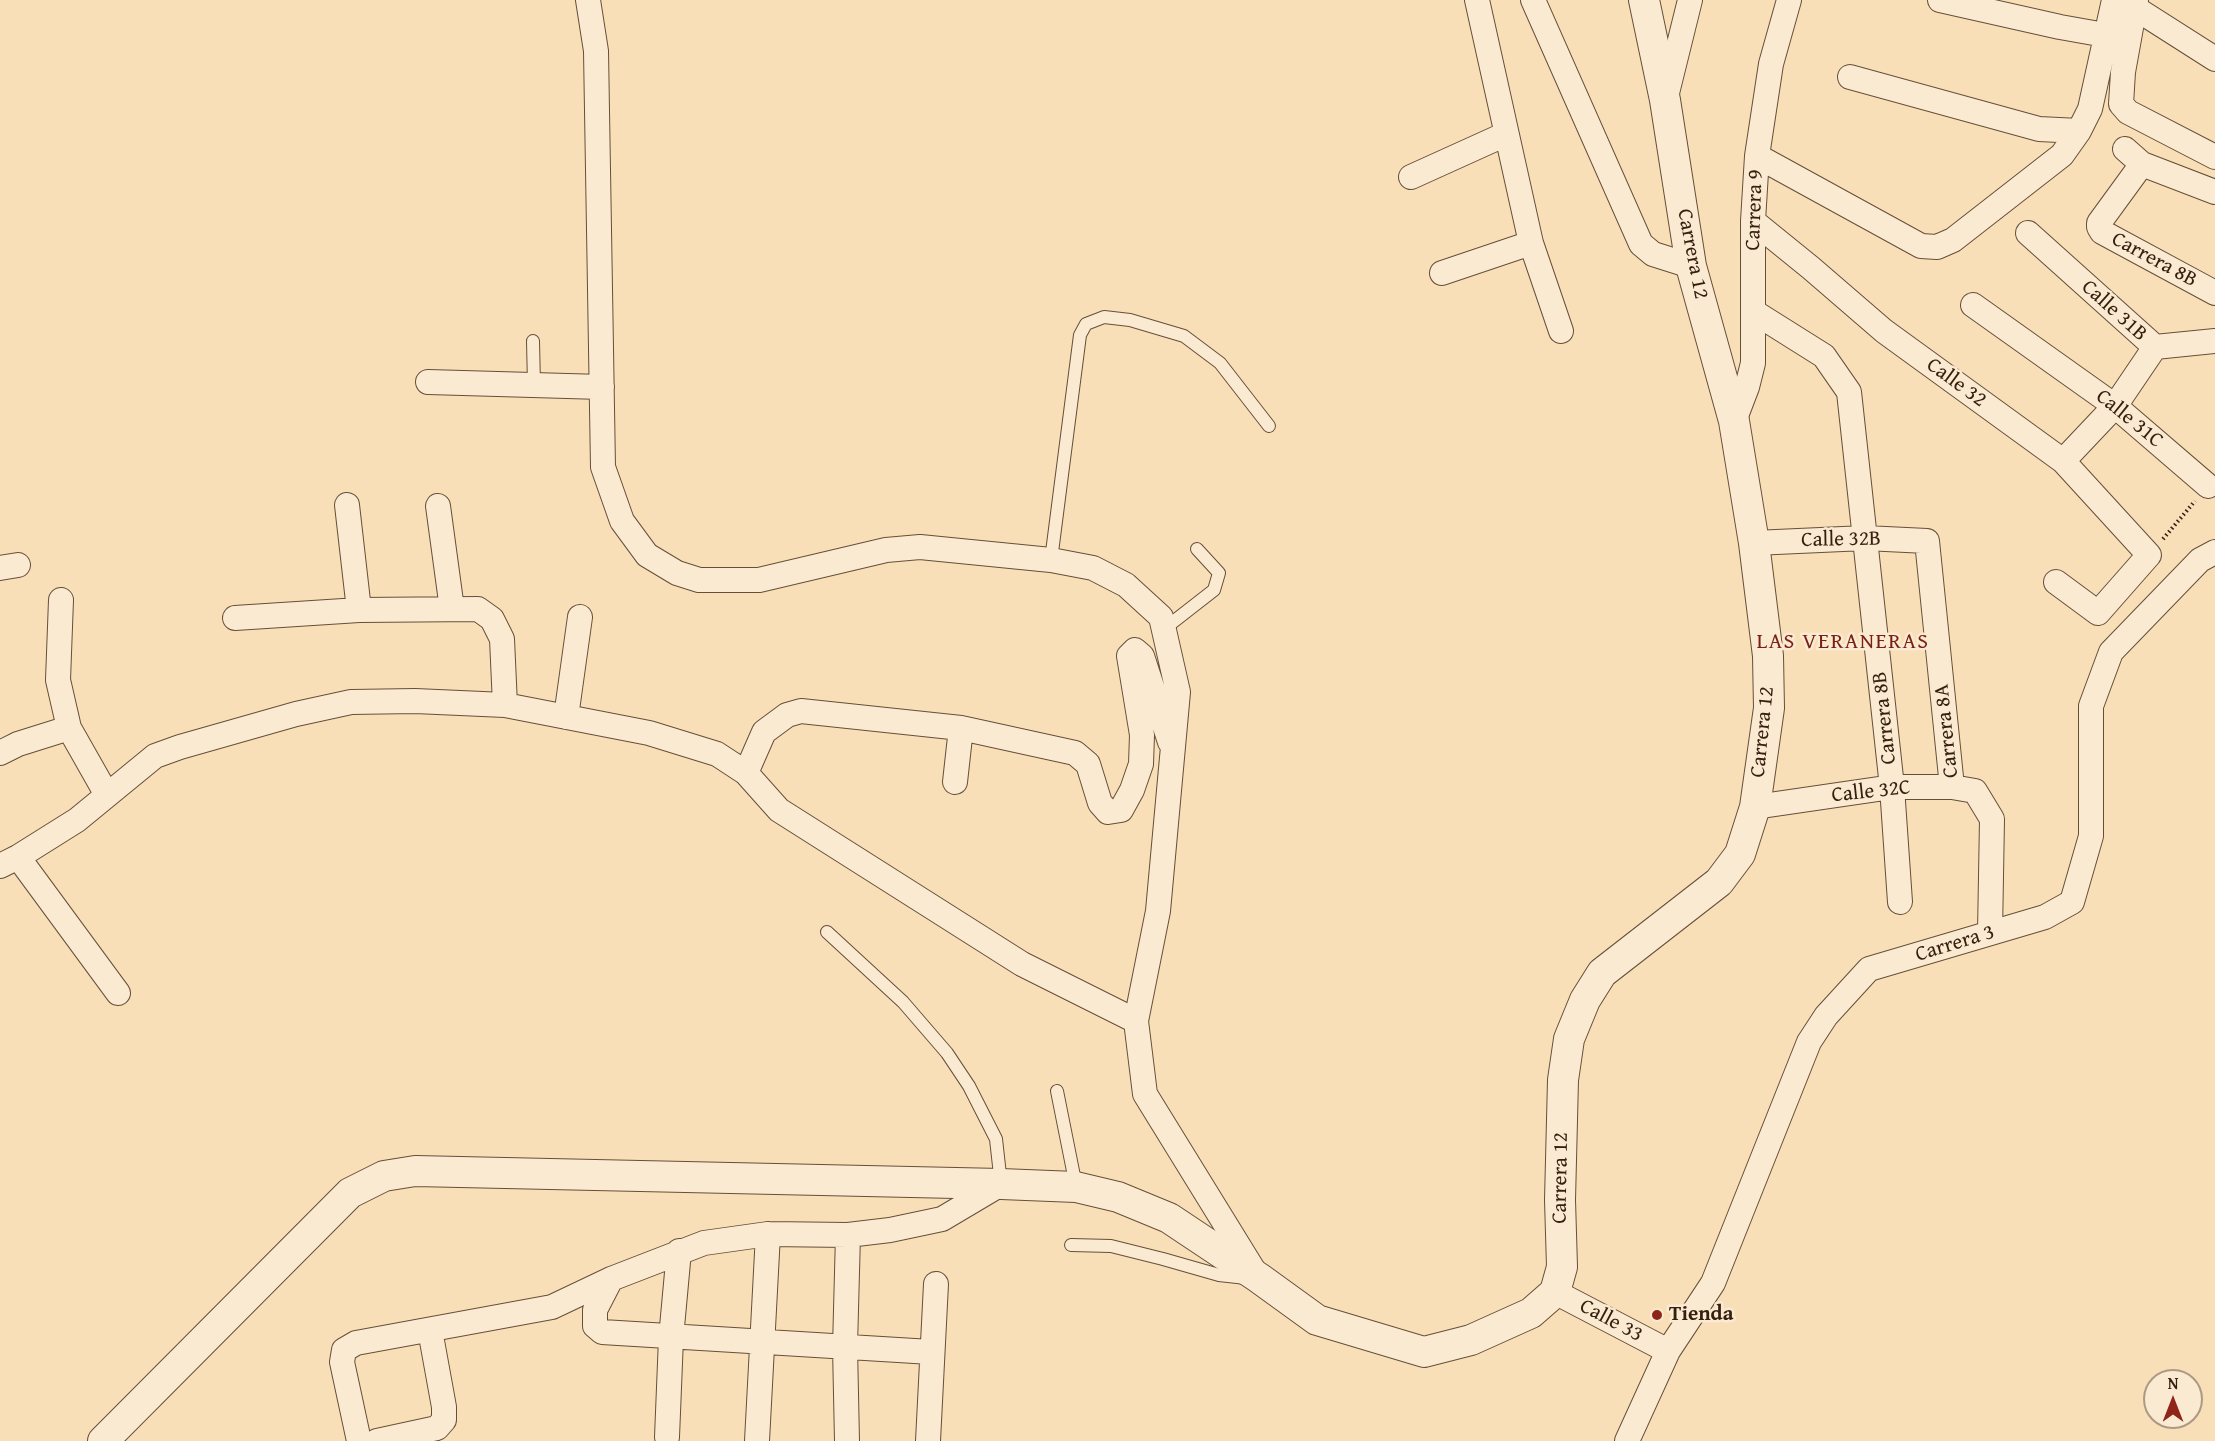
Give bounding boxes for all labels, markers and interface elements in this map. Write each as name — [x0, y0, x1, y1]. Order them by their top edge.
street label: Carrera 9 — [1741, 169, 1769, 251]
street label: Carrera 12 — [1671, 207, 1713, 301]
street label: Carrera 8B — [2107, 227, 2201, 293]
street label: Calle 31B — [2076, 275, 2152, 347]
street label: Calle 32 — [1921, 353, 1991, 413]
street label: Calle 31C — [2090, 384, 2168, 454]
street label: Calle 32B — [1801, 527, 1881, 553]
district label: LAS VERANERAS — [1757, 629, 1929, 655]
street label: Carrera 8B — [1868, 670, 1902, 766]
street label: Carrera 8A — [1930, 683, 1964, 779]
street label: Carrera 12 — [1746, 685, 1780, 779]
street label: Calle 32C — [1830, 775, 1912, 809]
street label: Carrera 3 — [1912, 920, 1998, 968]
street label: Carrera 12 — [1548, 1132, 1574, 1224]
street label: Calle 33 — [1575, 1294, 1647, 1348]
place label: Tienda — [1669, 1302, 1733, 1328]
marker: Tienda — [1650, 1308, 1664, 1322]
north arrow — [2143, 1369, 2203, 1429]
text: N — [2168, 1371, 2178, 1395]

